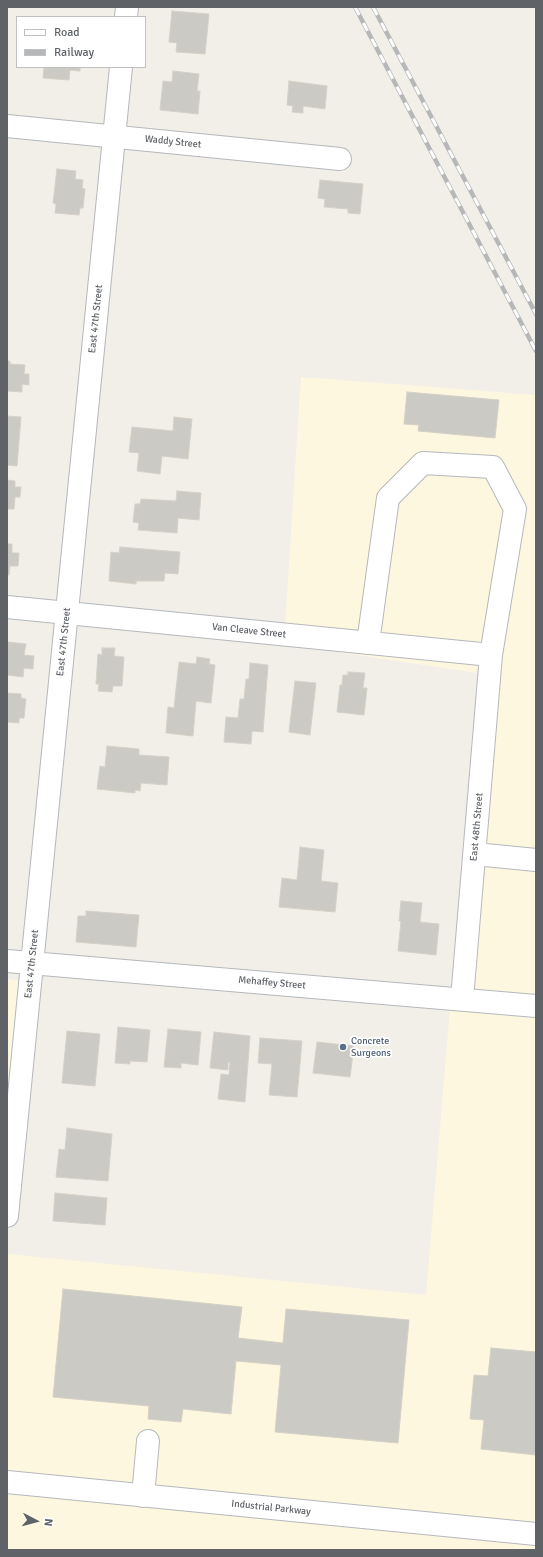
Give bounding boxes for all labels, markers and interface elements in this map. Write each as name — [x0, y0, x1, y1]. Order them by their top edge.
legend — [16, 16, 146, 68]
text: Road — [54, 25, 80, 40]
text: Railway — [54, 45, 94, 60]
street label: Waddy Street — [144, 133, 202, 151]
street label: East 47th Street — [86, 284, 106, 354]
street label: East 47th Street — [54, 607, 74, 677]
street label: Van Cleave Street — [211, 621, 287, 641]
street label: East 48th Street — [468, 792, 486, 862]
street label: East 47th Street — [22, 929, 42, 999]
street label: Mehaffey Street — [238, 974, 306, 992]
place label: Concrete Surgeons — [351, 1035, 391, 1058]
marker: Concrete Surgeons — [338, 1042, 348, 1052]
street label: Industrial Parkway — [231, 1498, 311, 1518]
north arrow — [16, 1501, 56, 1541]
text: N — [42, 1518, 55, 1527]

